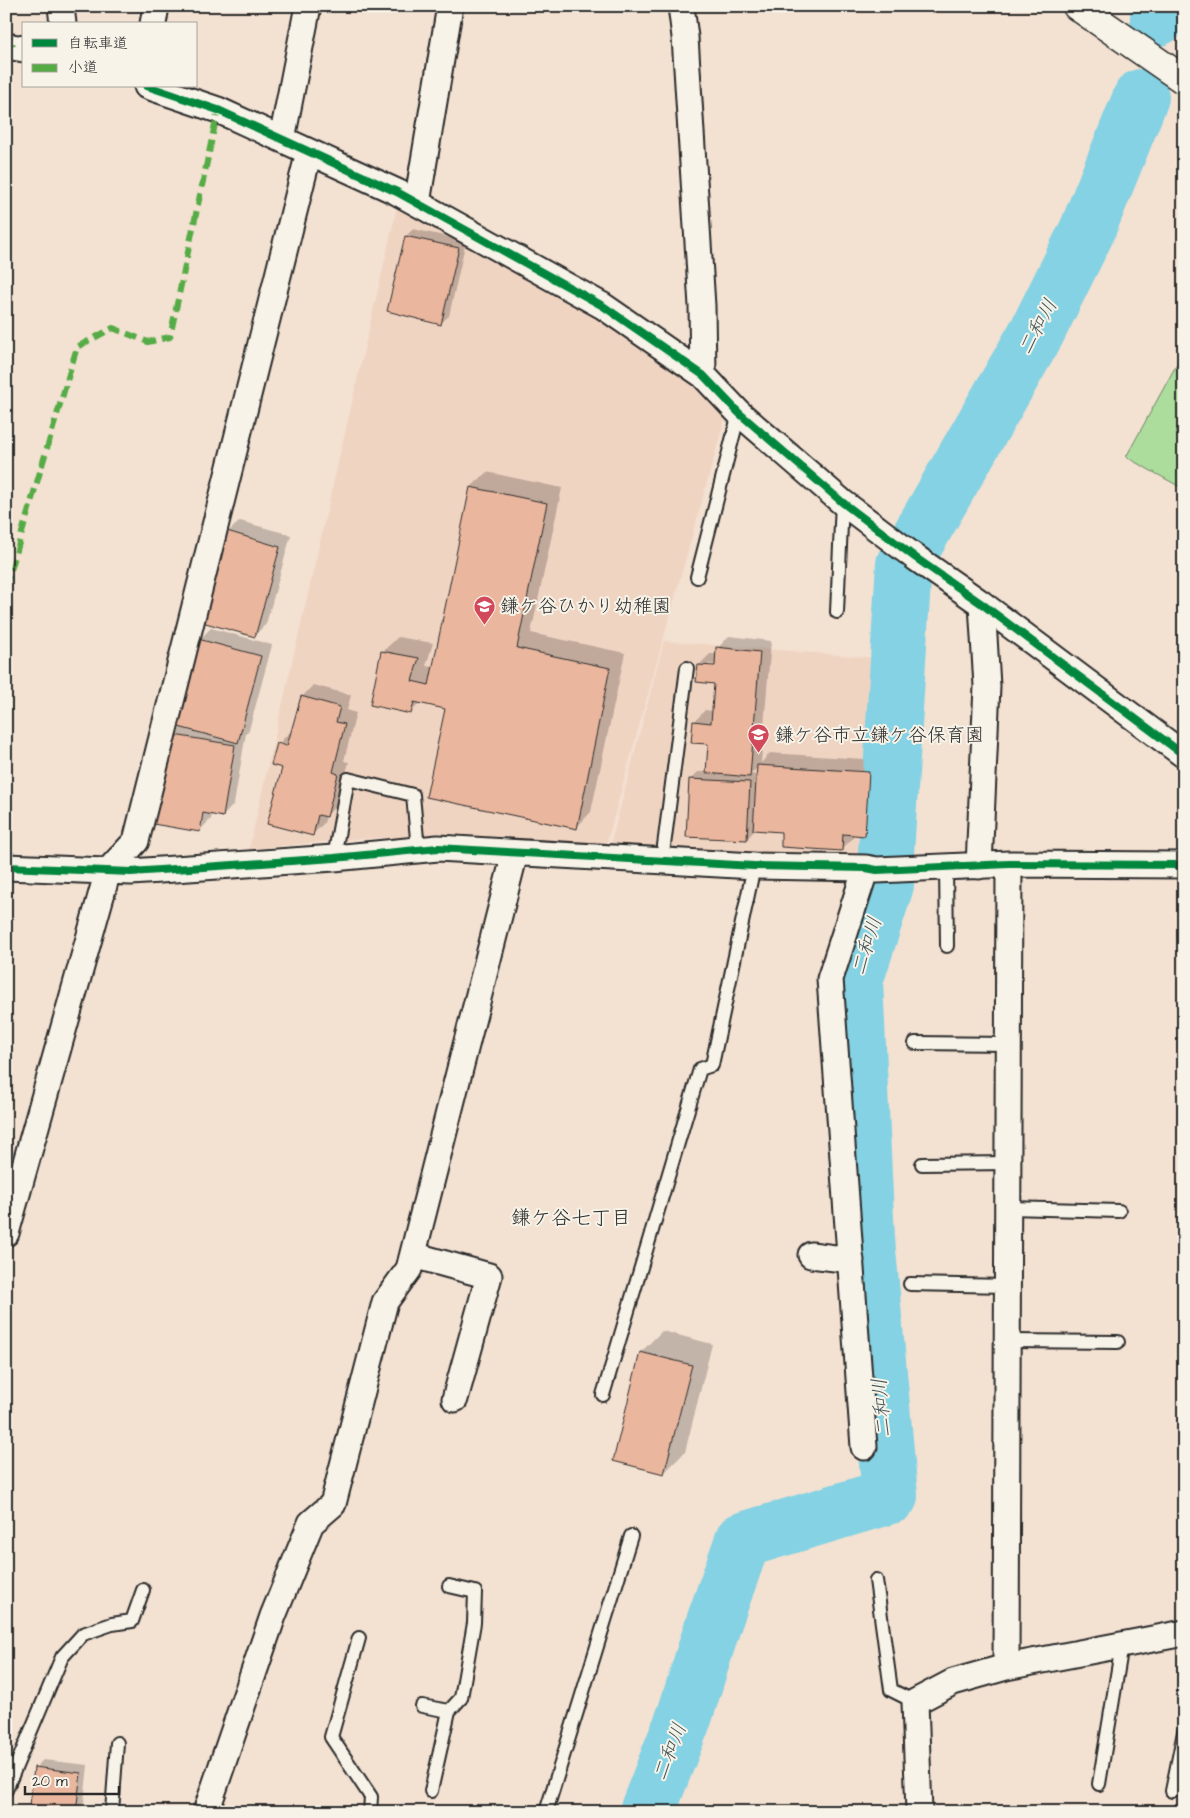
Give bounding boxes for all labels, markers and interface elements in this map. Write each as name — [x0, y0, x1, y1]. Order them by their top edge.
legend — [22, 22, 198, 88]
text: 自転車道 — [68, 33, 128, 54]
text: 小道 — [68, 57, 98, 78]
water label: 二和川 — [1012, 294, 1064, 360]
place label: 鎌ケ谷ひかり幼稚園 — [500, 593, 671, 620]
school or university icon: 鎌ケ谷ひかり幼稚園 — [472, 594, 496, 625]
place label: 鎌ケ谷市立鎌ケ谷保育園 — [775, 722, 984, 749]
school or university icon: 鎌ケ谷市立鎌ケ谷保育園 — [747, 723, 771, 754]
water label: 二和川 — [845, 913, 889, 979]
district label: 鎌ケ谷七丁目 — [511, 1204, 631, 1232]
water label: 二和川 — [865, 1377, 899, 1439]
water label: 二和川 — [646, 1719, 694, 1785]
scale bar — [25, 1763, 119, 1795]
text: 20 m — [32, 1771, 68, 1792]

